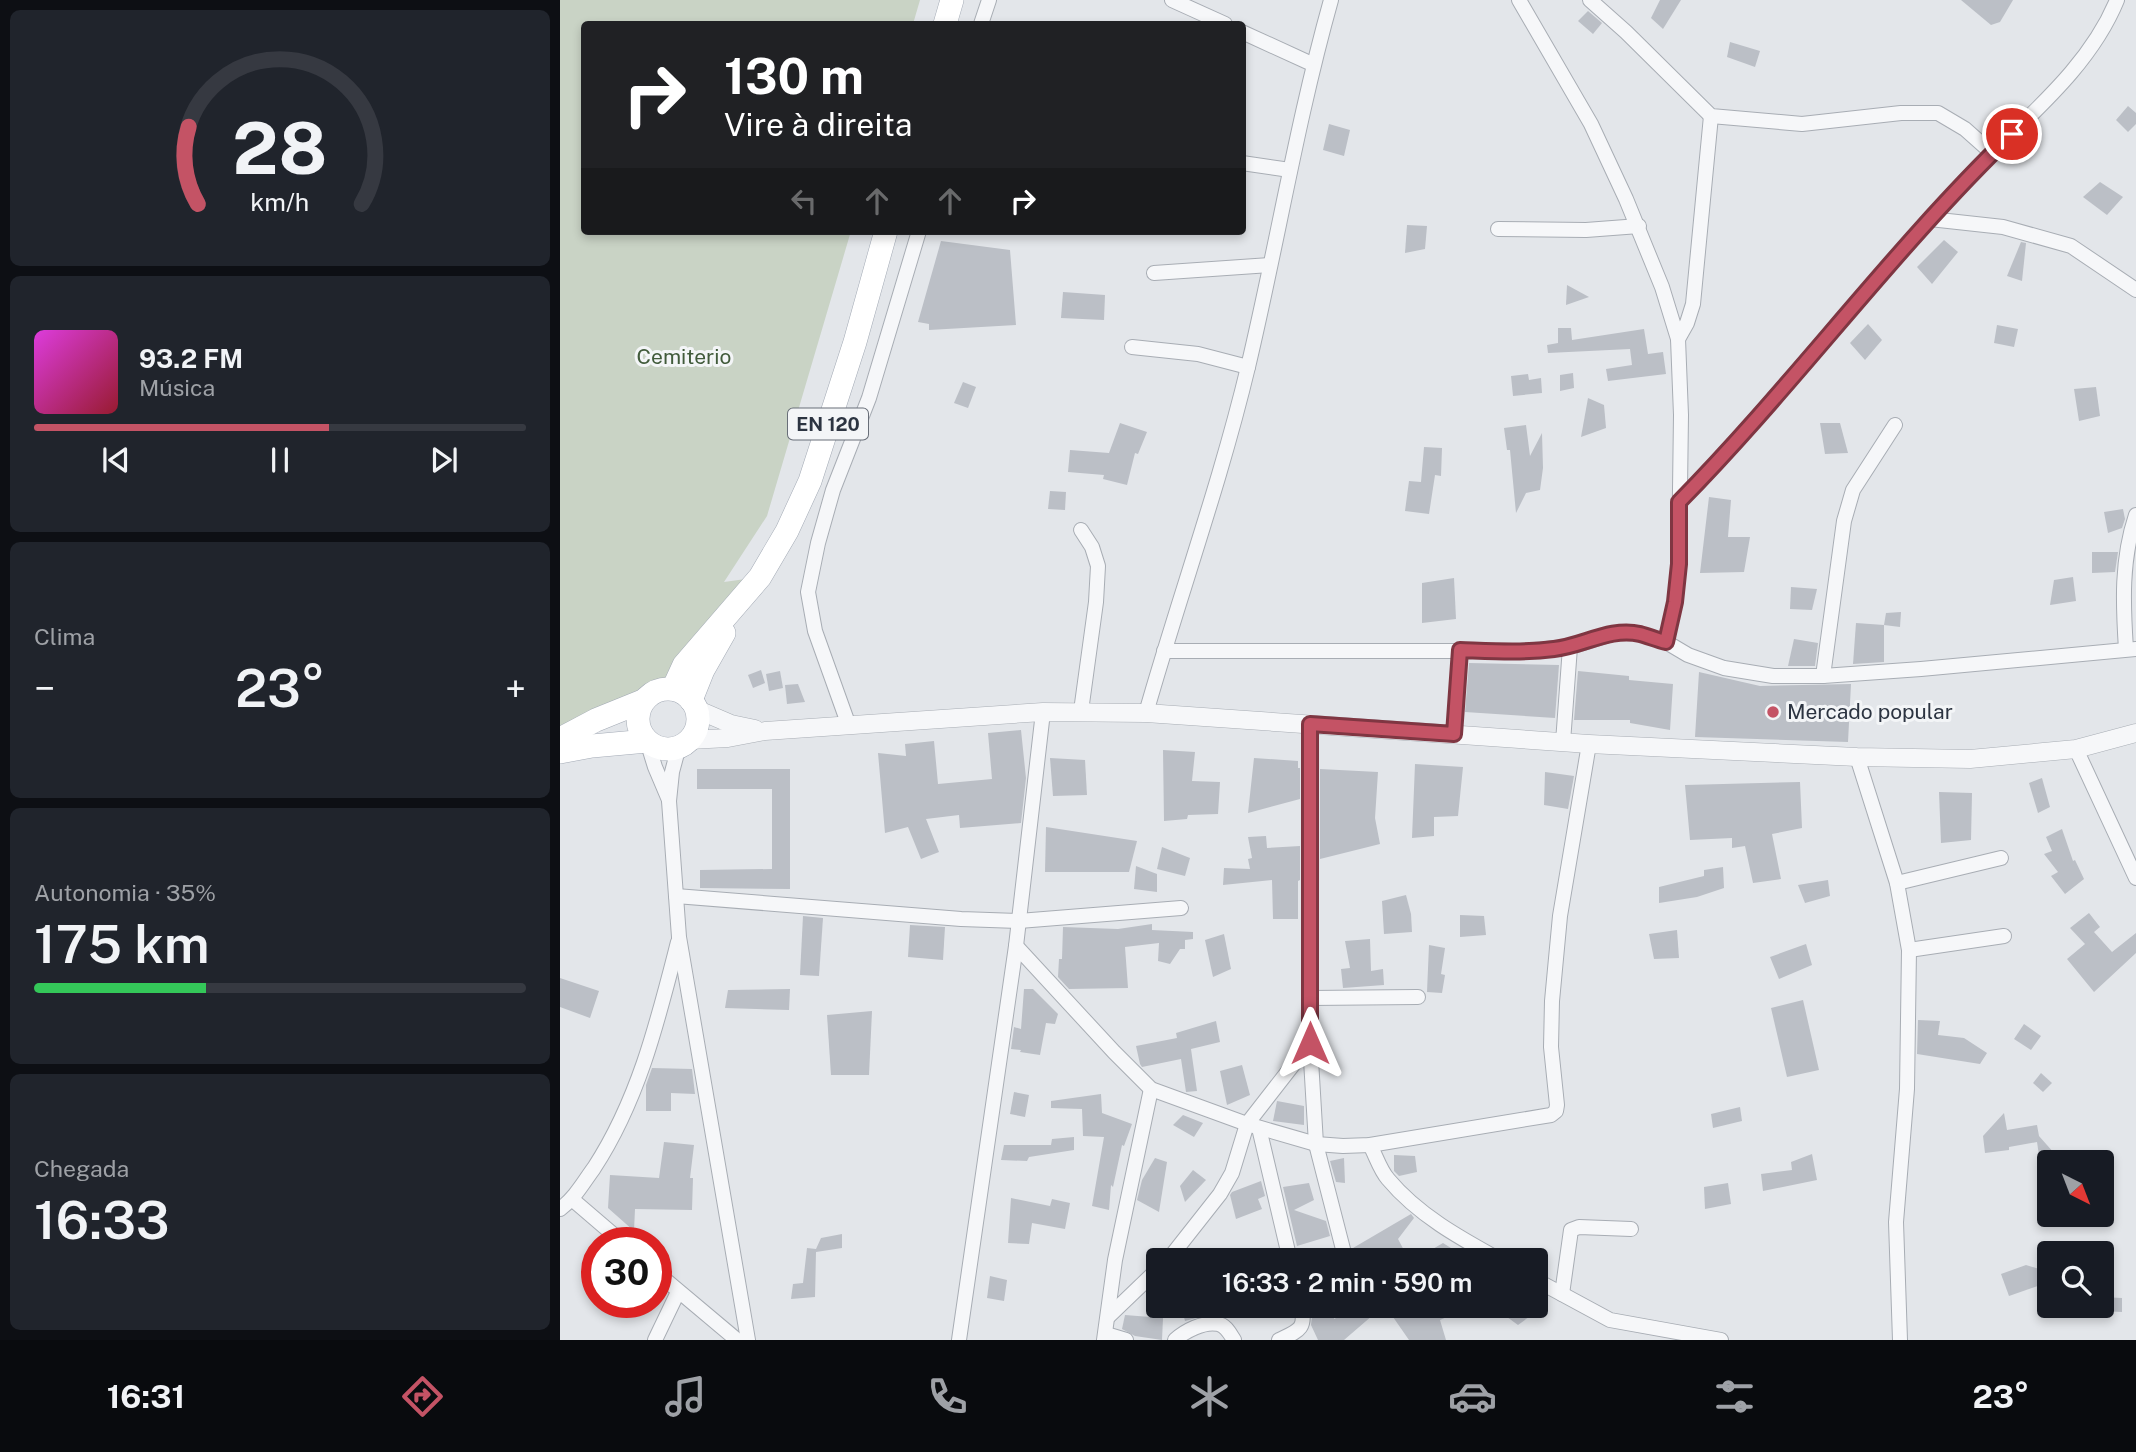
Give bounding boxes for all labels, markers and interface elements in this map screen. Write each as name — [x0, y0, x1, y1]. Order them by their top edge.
text: 130 m — [724, 47, 864, 105]
icon: right — [609, 49, 700, 140]
pin — [1982, 104, 2042, 164]
text: 28 — [232, 105, 328, 190]
text: Vire à direita — [724, 106, 912, 143]
icon: arrive — [1993, 115, 2031, 153]
icon: left — [785, 182, 823, 220]
icon: ahead — [858, 182, 896, 220]
icon: ahead — [931, 182, 969, 220]
icon: right — [1004, 182, 1042, 220]
text: km/h — [251, 187, 309, 217]
text: 93.2 FM — [139, 343, 243, 374]
park label: Cemiterio — [637, 344, 731, 369]
text: Música — [139, 374, 215, 401]
road number: EN 120 — [788, 408, 868, 440]
icon: previous — [97, 441, 135, 479]
icon: pause — [261, 441, 299, 479]
icon: next — [425, 441, 463, 479]
text: Clima — [34, 623, 95, 650]
text: 23° — [235, 658, 325, 719]
text: − — [34, 666, 55, 711]
text: + — [505, 666, 526, 711]
place label: Mercado popular — [1787, 699, 1953, 724]
marker: Mercado popular — [1765, 704, 1781, 720]
text: Autonomia · 35% — [34, 879, 216, 906]
text: 175 km — [34, 914, 210, 975]
position arrow — [1273, 1006, 1347, 1080]
north arrow — [2037, 1150, 2114, 1227]
map controls — [2037, 1150, 2114, 1318]
text: Chegada — [34, 1155, 129, 1182]
text: 16:33 — [34, 1190, 169, 1251]
speed limit sign: 30 — [581, 1227, 672, 1318]
button: search — [2037, 1241, 2114, 1318]
text: 16:33 · 2 min · 590 m — [1222, 1267, 1472, 1298]
icon: directions — [398, 1372, 447, 1421]
icon: music — [661, 1372, 710, 1421]
icon: phone — [923, 1372, 972, 1421]
icon: climate — [1185, 1372, 1234, 1421]
icon: car — [1448, 1372, 1497, 1421]
icon: filters — [1710, 1372, 1759, 1421]
text: 16:31 — [107, 1378, 185, 1415]
text: 23° — [1973, 1378, 2029, 1415]

